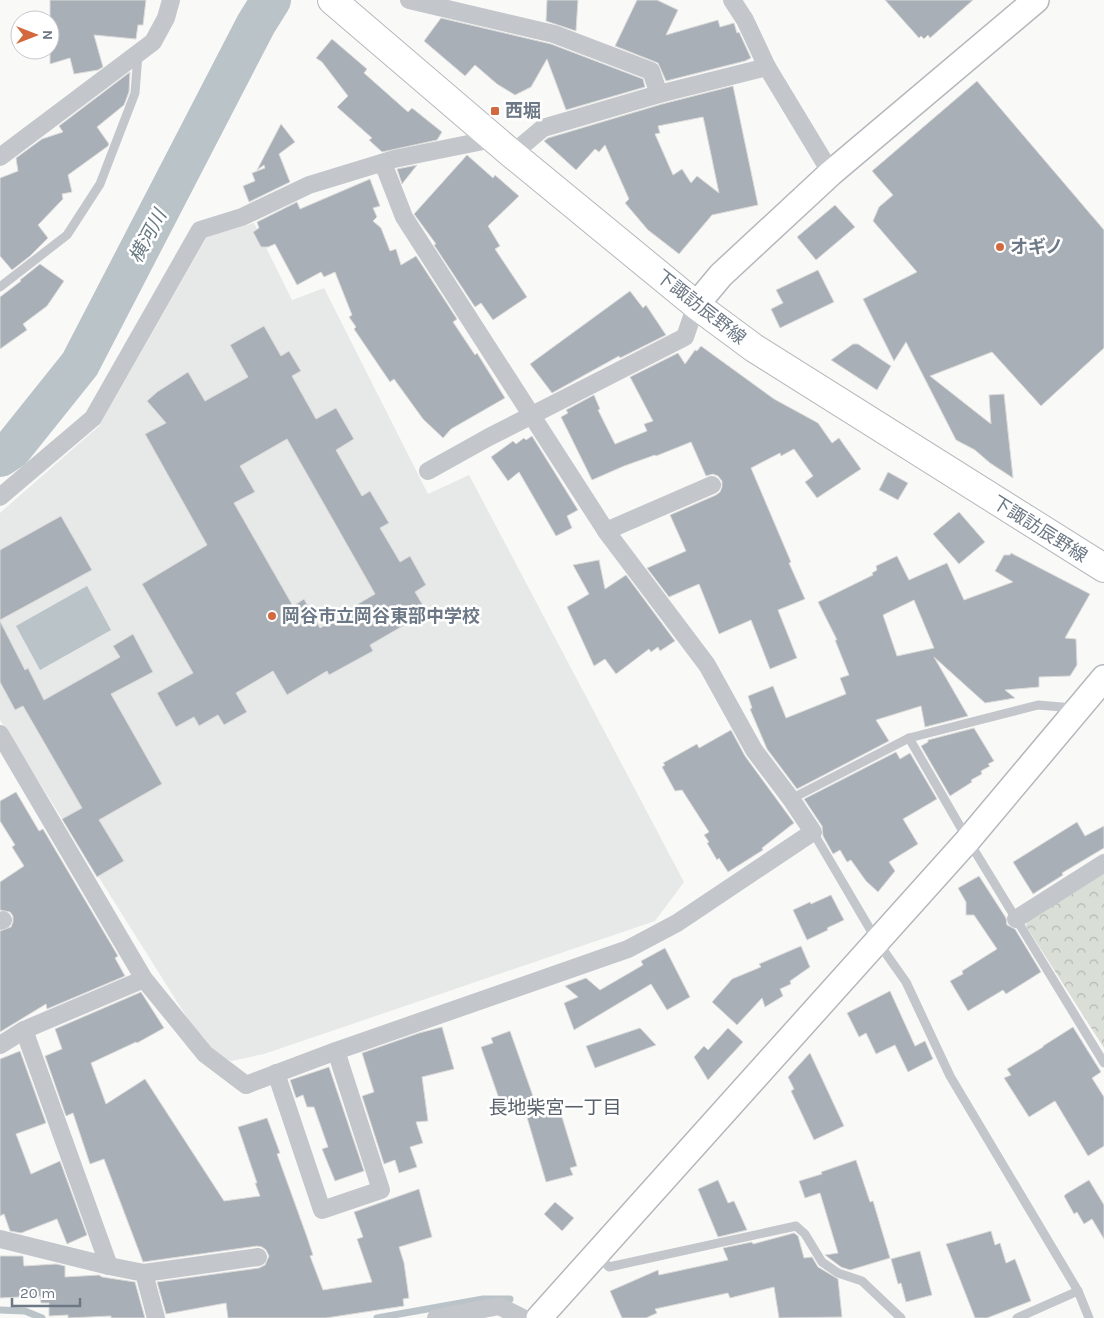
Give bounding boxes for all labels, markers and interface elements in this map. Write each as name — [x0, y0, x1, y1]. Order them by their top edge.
north arrow — [10, 10, 60, 60]
text: N — [39, 30, 56, 40]
place label: 西堀 — [505, 100, 541, 122]
marker: 西堀 — [489, 105, 501, 117]
water label: 横河川 — [125, 204, 172, 267]
place label: オギノ — [1010, 236, 1063, 258]
marker: オギノ — [994, 241, 1006, 253]
street label: 下諏訪辰野線 — [652, 265, 750, 349]
street label: 下諏訪辰野線 — [988, 491, 1092, 567]
place label: 岡谷市立岡谷東部中学校 — [282, 605, 480, 627]
marker: 岡谷市立岡谷東部中学校 — [266, 610, 278, 622]
district label: 長地柴宮一丁目 — [488, 1097, 622, 1119]
scale bar — [12, 1276, 80, 1308]
text: 20 m — [20, 1284, 55, 1302]

